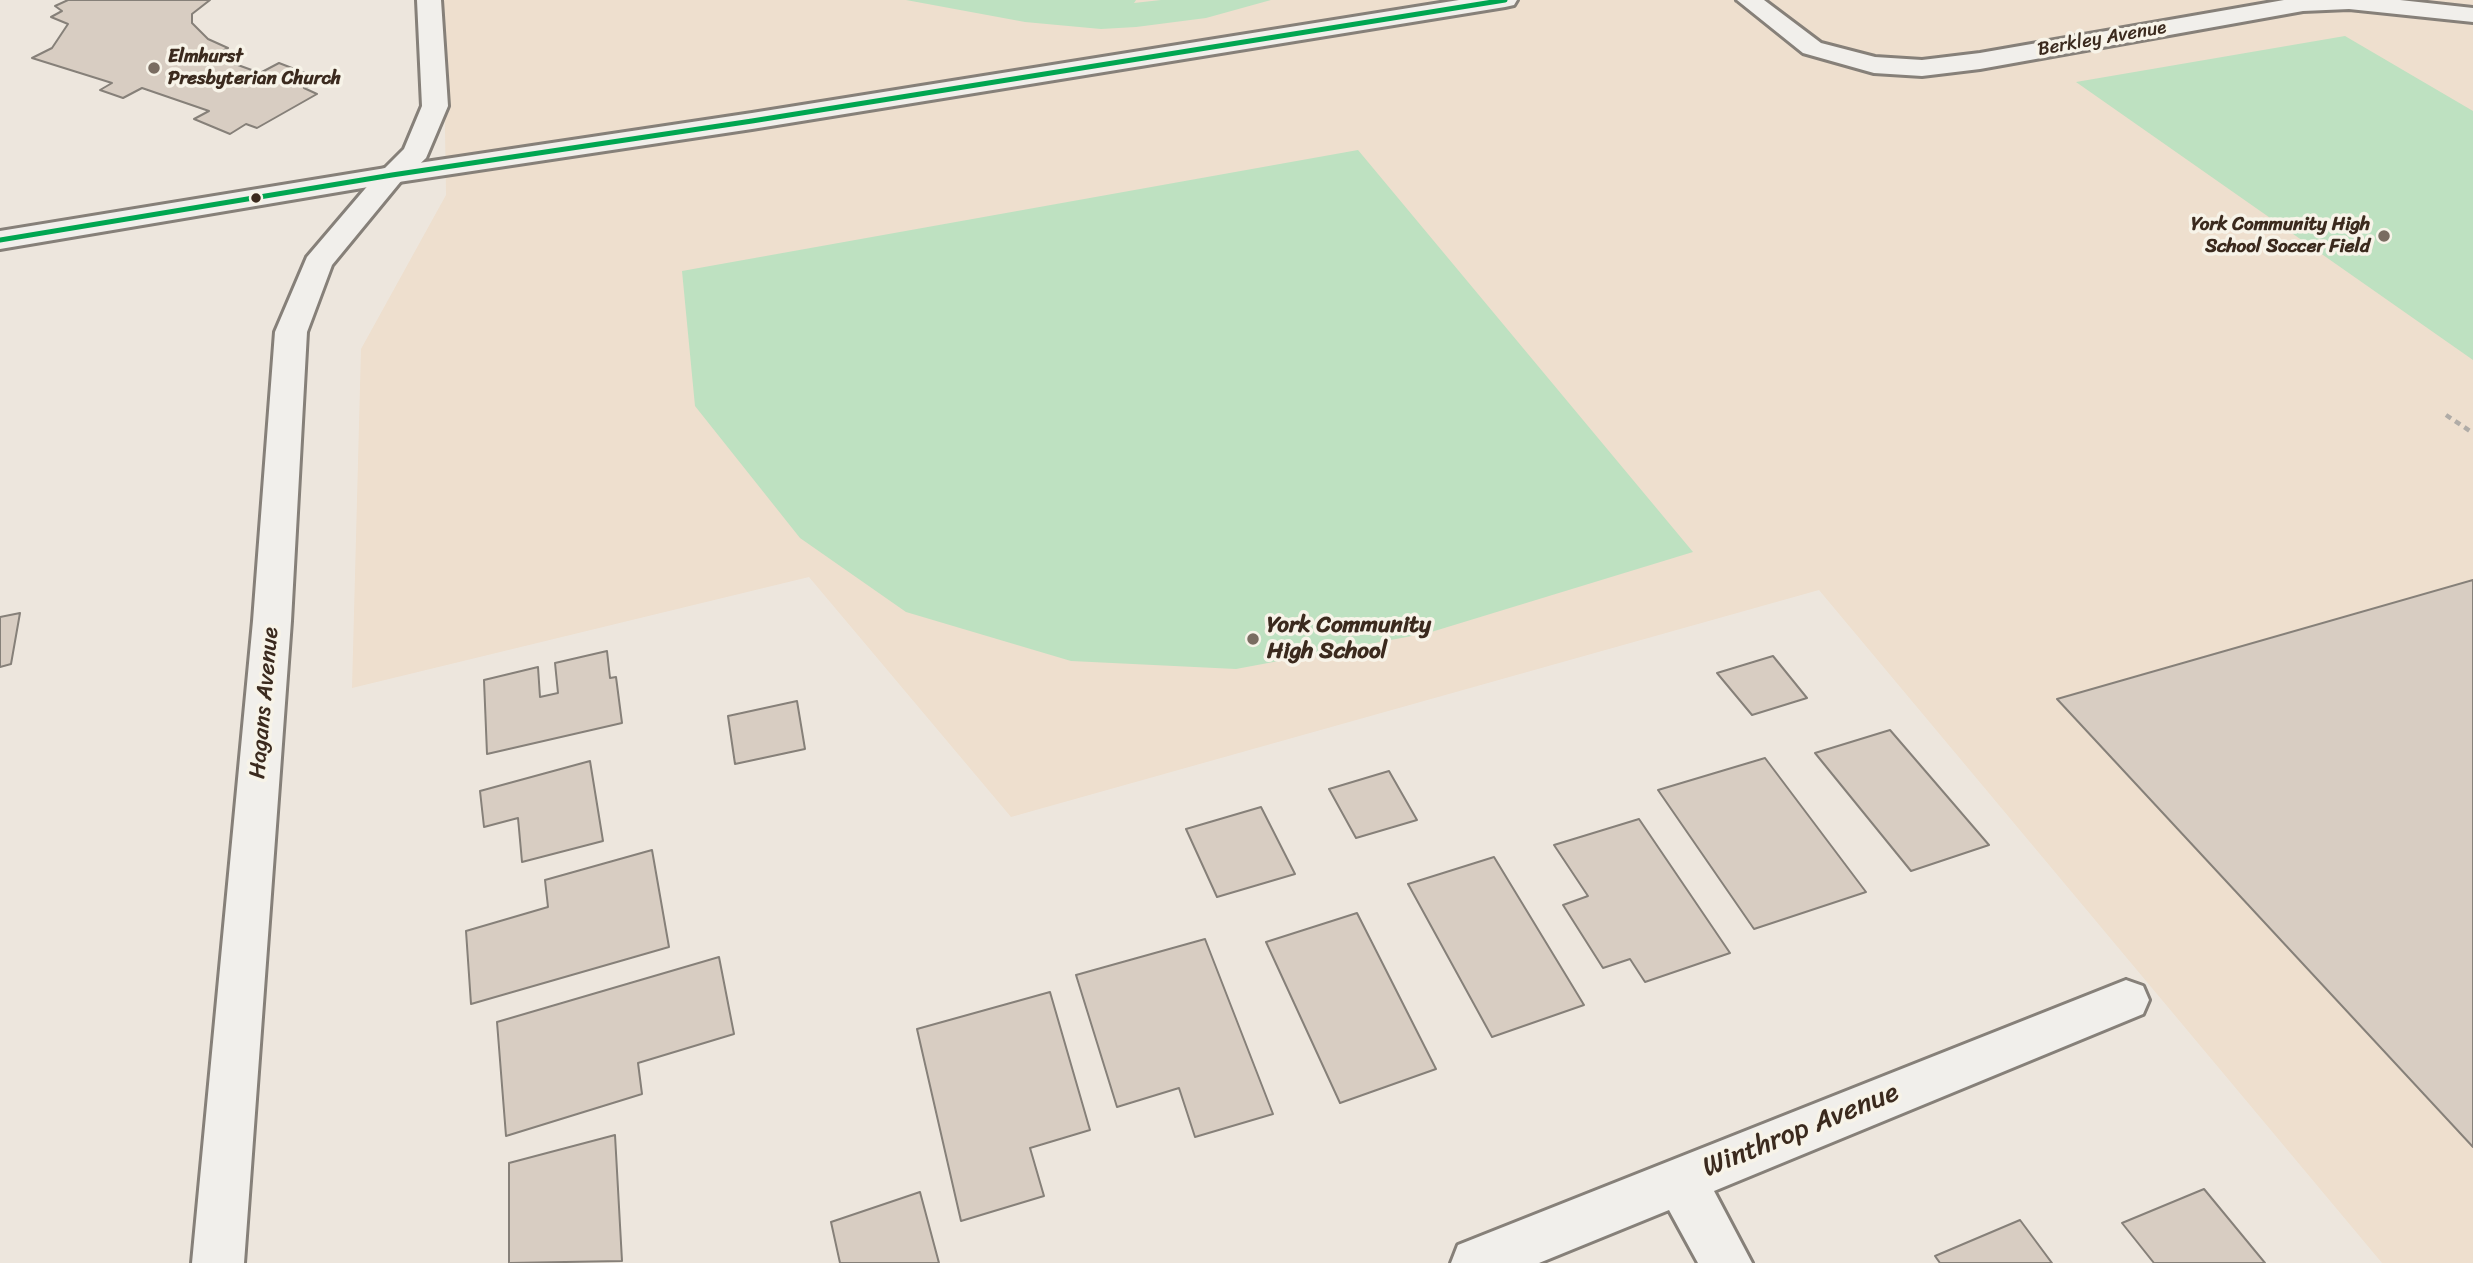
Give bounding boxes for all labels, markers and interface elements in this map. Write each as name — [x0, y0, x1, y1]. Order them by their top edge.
street label: Berkley Avenue — [2036, 16, 2168, 62]
place label: Elmhurst Presbyterian Church — [168, 46, 341, 90]
marker: Elmhurst Presbyterian Church — [146, 60, 162, 76]
unlabelled marker — [249, 191, 263, 205]
place label: York Community High School Soccer Field — [2191, 214, 2370, 258]
marker: York Community High School Soccer Field — [2376, 228, 2392, 244]
place label: York Community High School — [1267, 612, 1431, 666]
street label: Hagans Avenue — [245, 626, 285, 780]
marker: York Community High School — [1245, 631, 1261, 647]
street label: Winthrop Avenue — [1698, 1076, 1904, 1186]

